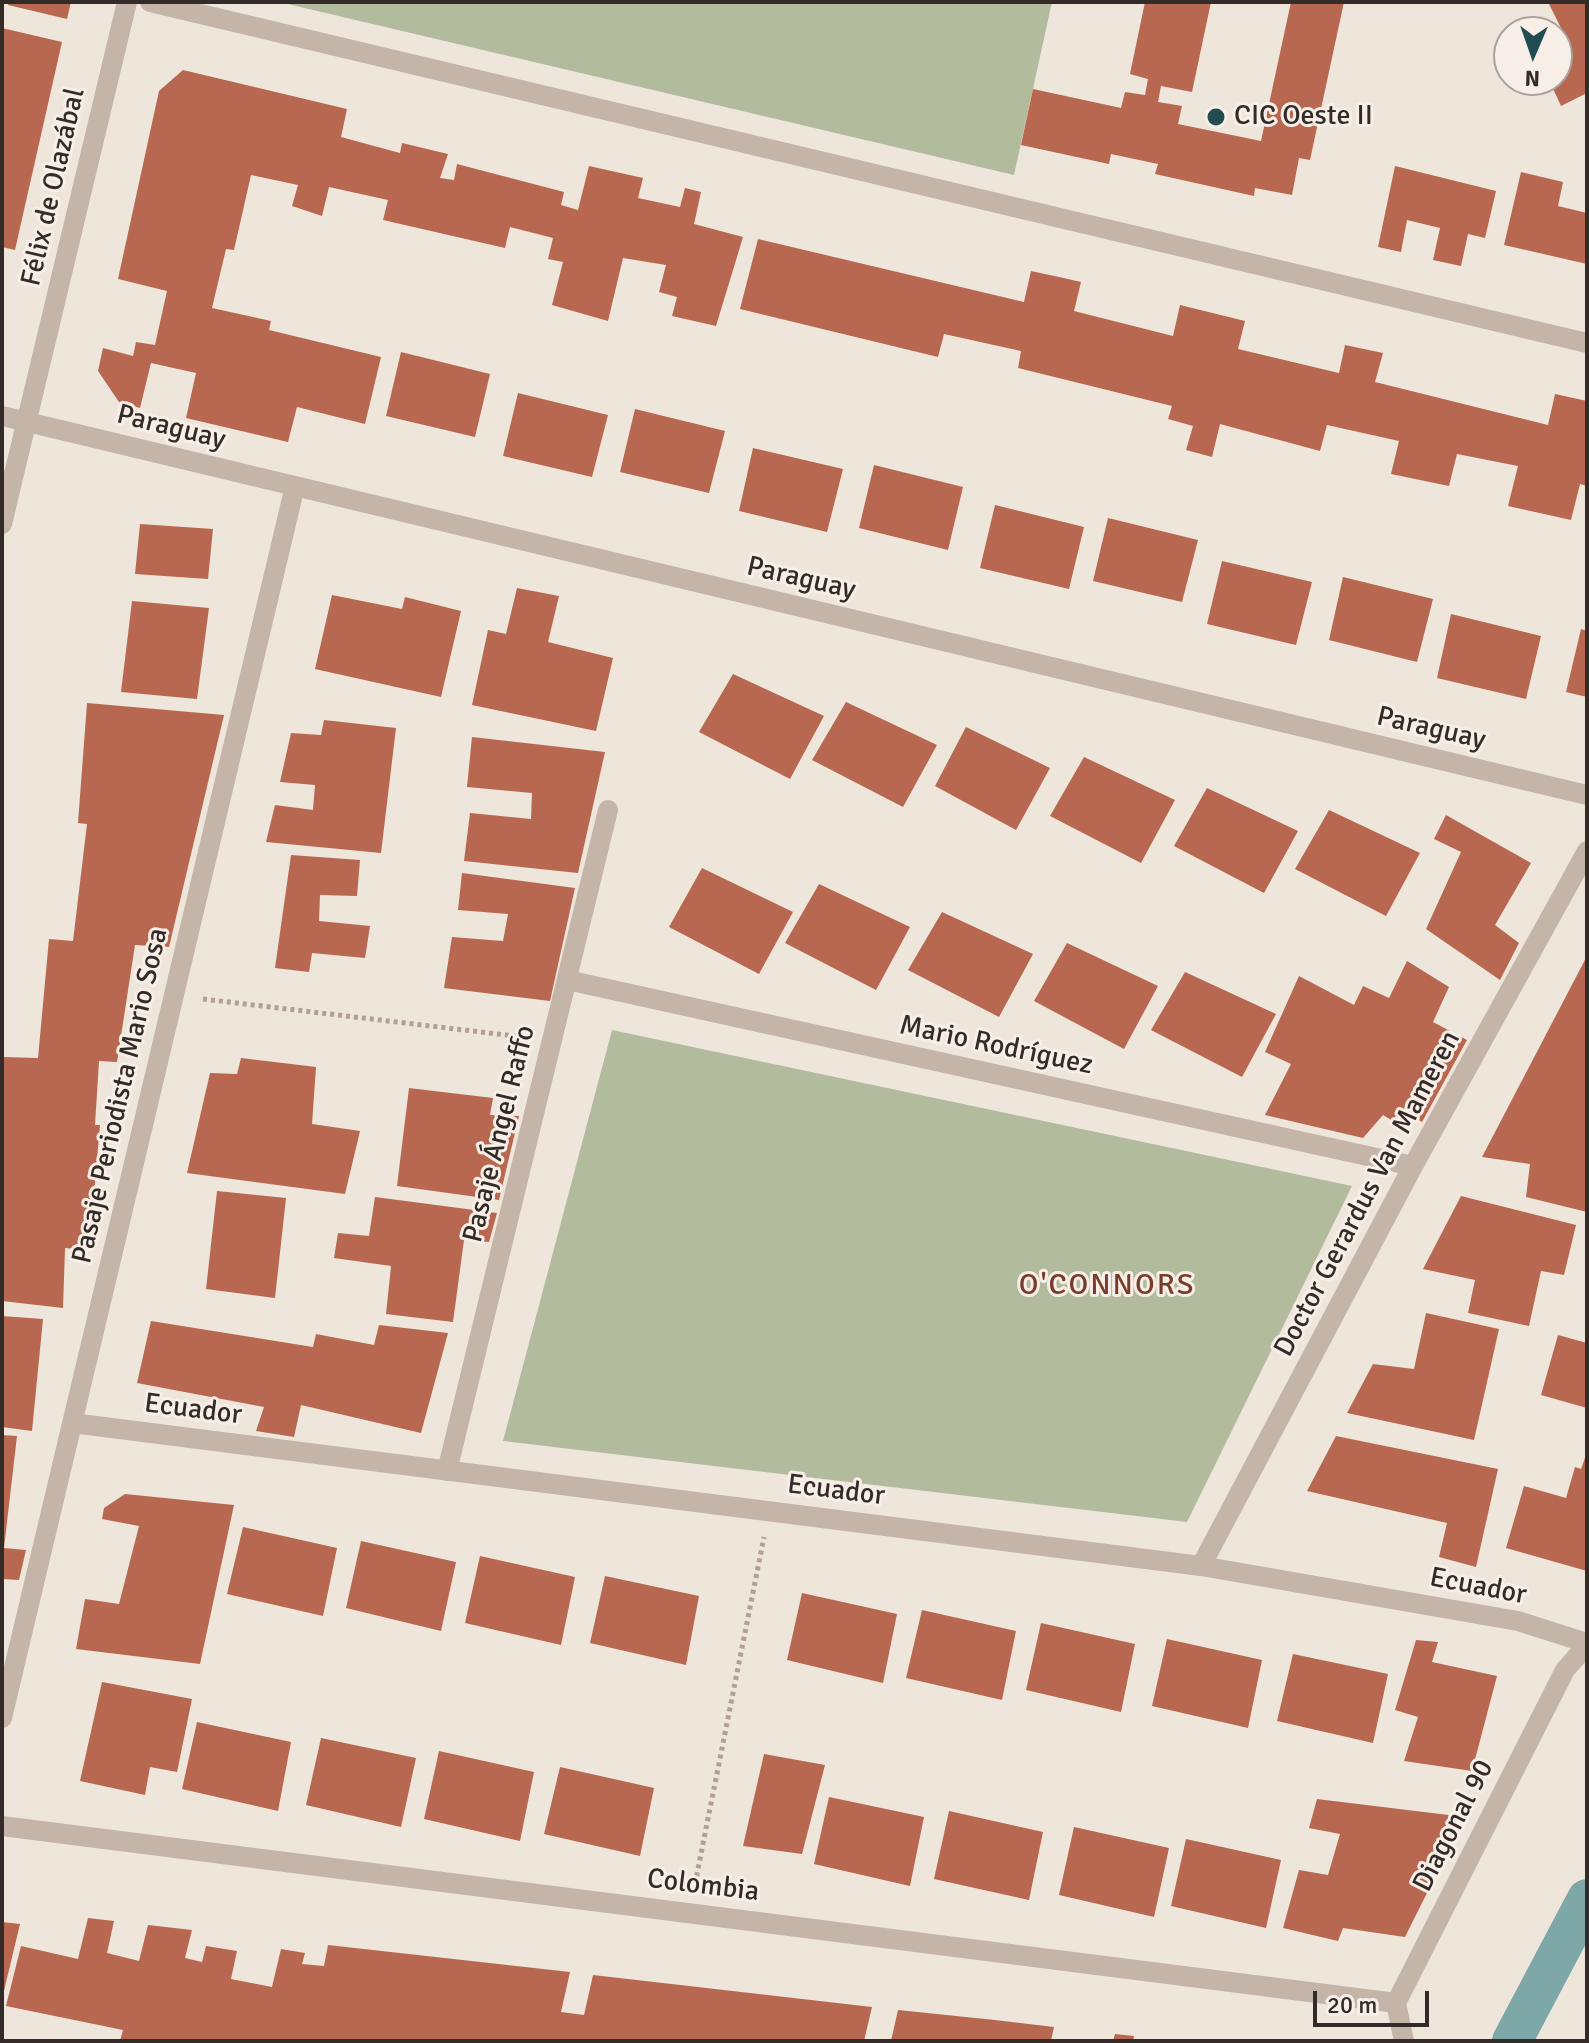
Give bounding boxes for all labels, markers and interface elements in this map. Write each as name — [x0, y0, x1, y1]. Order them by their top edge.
north arrow — [1493, 16, 1573, 96]
text: N — [1524, 65, 1540, 92]
street label: Félix de Olazábal — [15, 85, 93, 289]
place label: CIC Oeste II — [1234, 100, 1373, 134]
marker: CIC Oeste II — [1205, 106, 1227, 128]
street label: Paraguay — [113, 398, 229, 458]
street label: Paraguay — [743, 550, 859, 608]
street label: Paraguay — [1373, 700, 1489, 758]
street label: Pasaje Periodista Mario Sosa — [66, 925, 176, 1267]
street label: Mario Rodríguez — [896, 1009, 1096, 1083]
street label: Pasaje Ángel Raffo — [457, 1022, 543, 1246]
street label: Doctor Gerardus Van Mameren — [1268, 1025, 1468, 1363]
district label: O'CONNORS — [1019, 1268, 1195, 1304]
street label: Ecuador — [142, 1387, 244, 1433]
street label: Ecuador — [785, 1468, 887, 1514]
street label: Ecuador — [1427, 1561, 1529, 1613]
street label: Diagonal 90 — [1407, 1755, 1501, 1897]
street label: Colombia — [645, 1862, 761, 1910]
scale bar — [1317, 1975, 1433, 2025]
text: 20 m — [1327, 1990, 1377, 2020]

